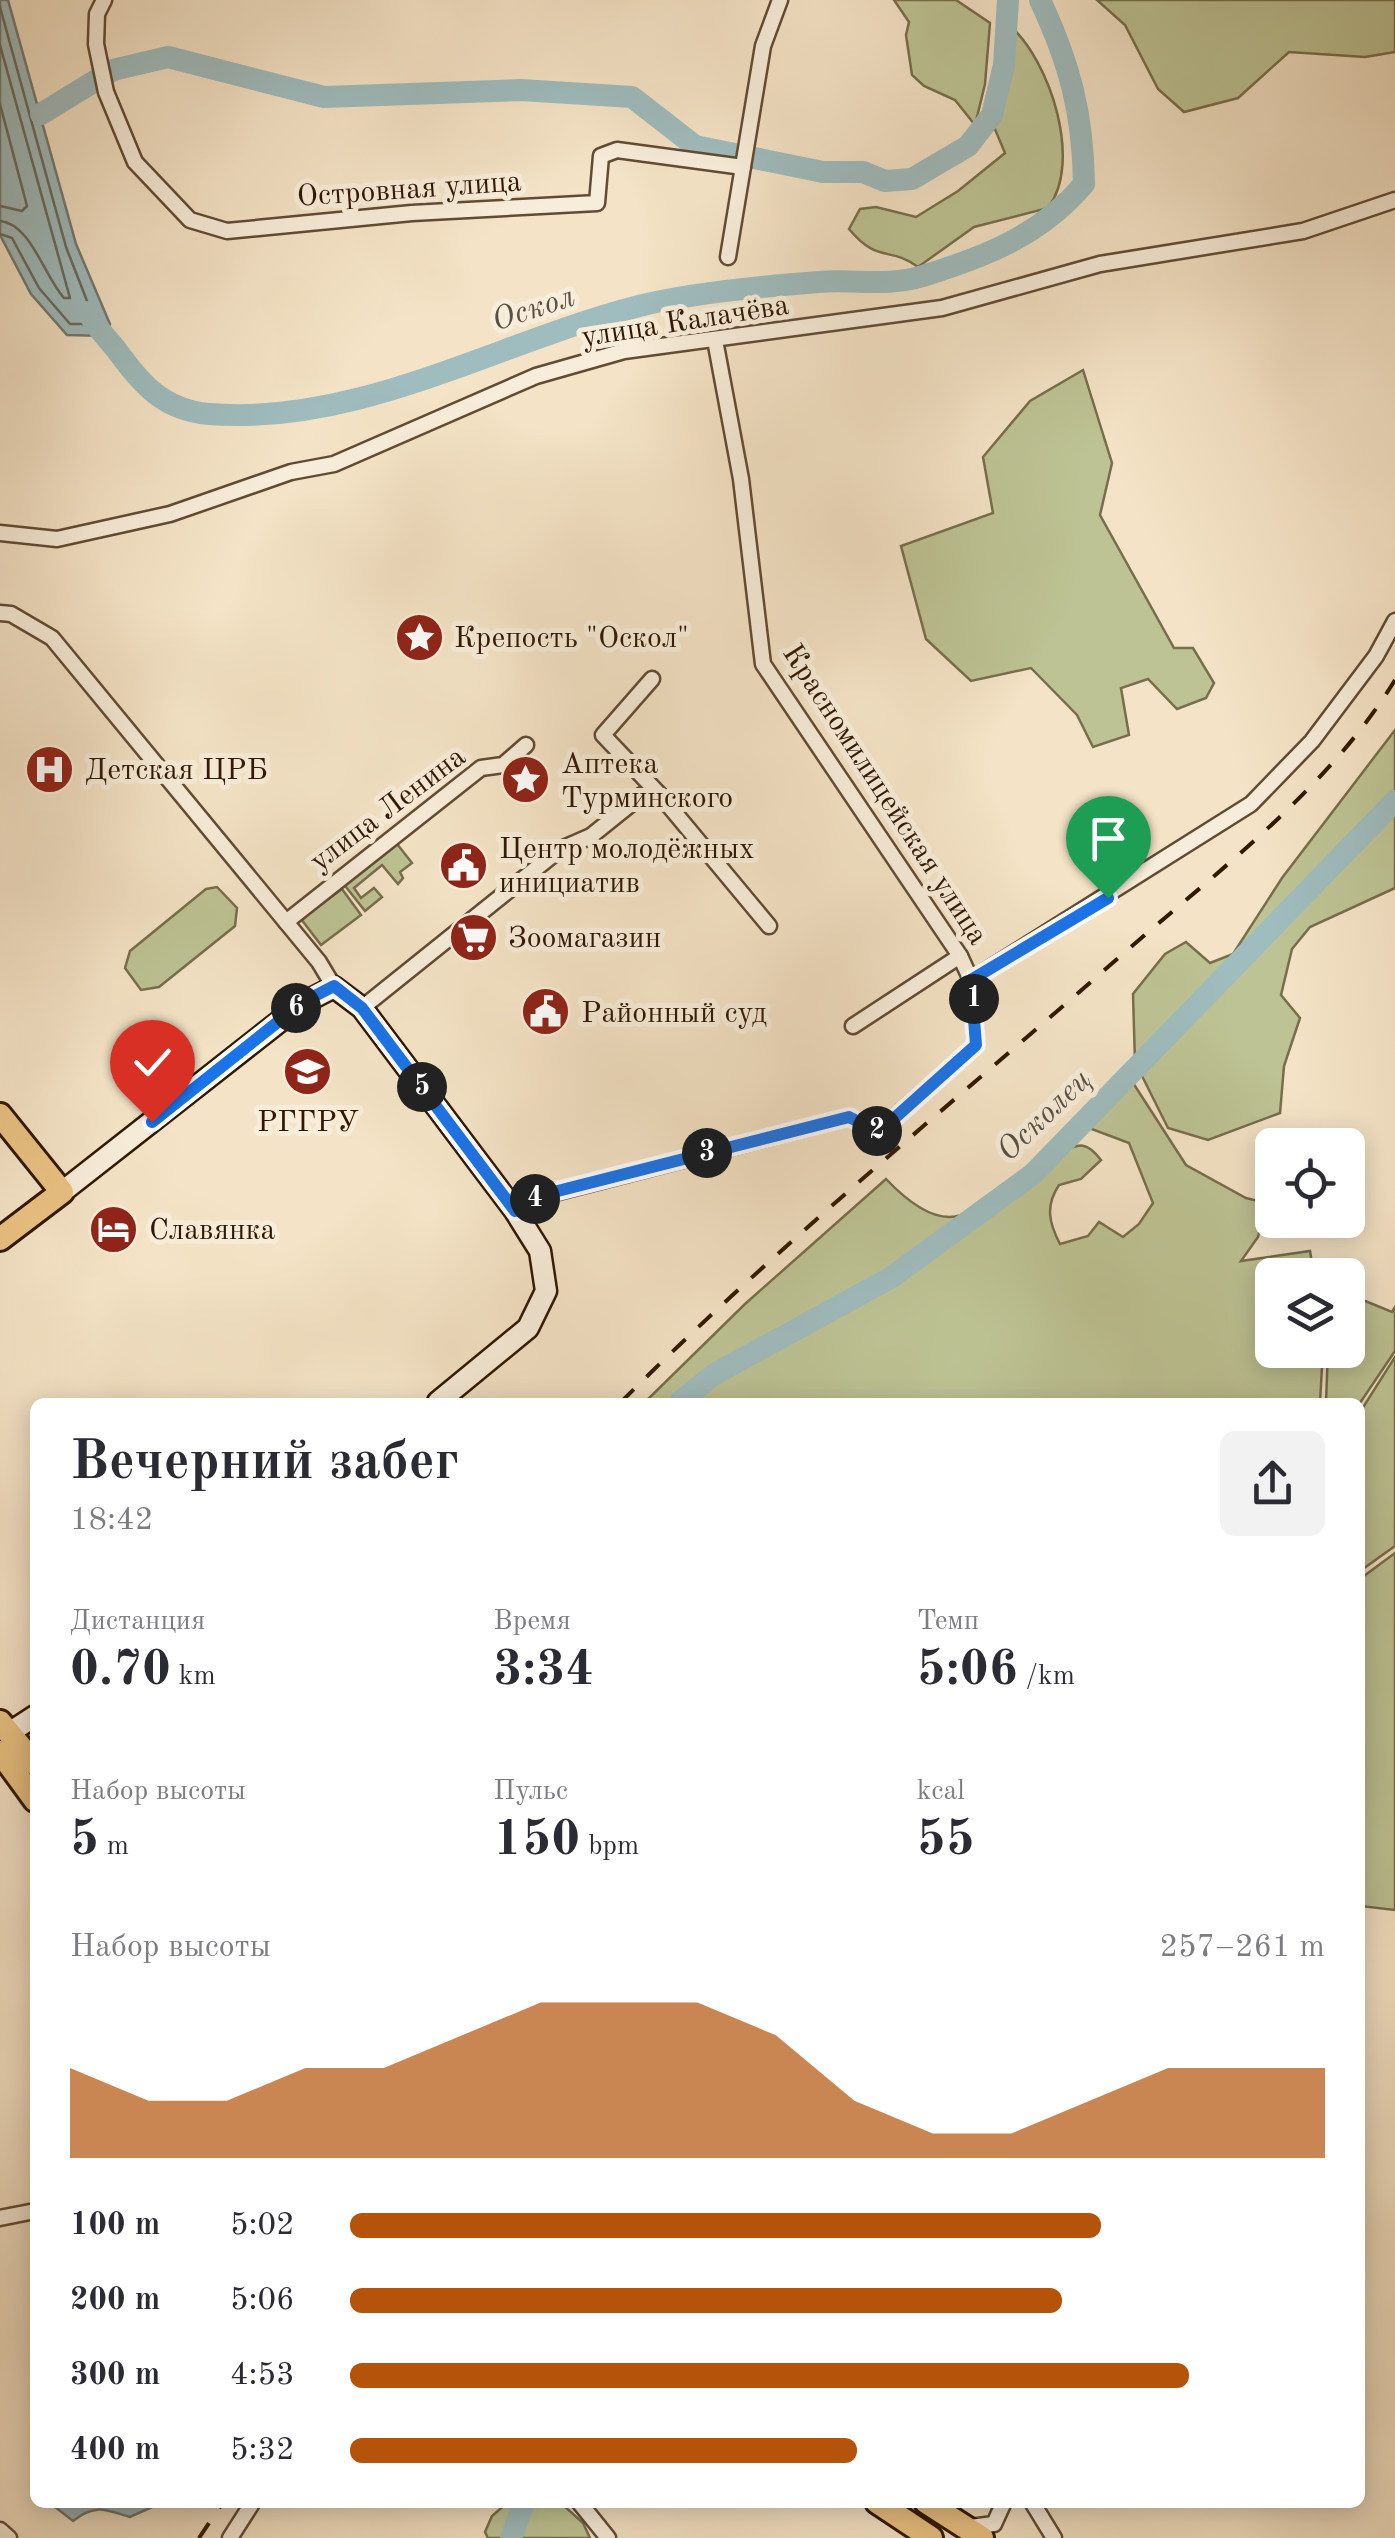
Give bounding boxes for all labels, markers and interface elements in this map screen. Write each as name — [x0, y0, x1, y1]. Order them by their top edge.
street label: Островная улица — [296, 167, 523, 213]
water label: Оскол — [488, 281, 579, 338]
street label: улица Калачёва — [579, 291, 791, 353]
place icon: Крепость "Оскол" — [393, 611, 445, 663]
place label: Крепость "Оскол" — [454, 624, 689, 654]
street label: Красномилицейская улица — [776, 640, 993, 951]
street label: улица Ленина — [305, 742, 472, 878]
hospital icon: Детская ЦРБ — [24, 743, 76, 795]
place label: Аптека Турминского — [561, 750, 733, 814]
place icon: Аптека Турминского — [500, 754, 552, 806]
place label: Детская ЦРБ — [85, 756, 268, 786]
pin — [1066, 796, 1151, 899]
icon: arrive — [1081, 811, 1136, 866]
place label: Центр молодёжных инициатив — [499, 835, 755, 899]
public building icon: Центр молодёжных инициатив — [438, 839, 490, 891]
supermarket icon: Зоомагазин — [447, 911, 499, 963]
place label: Зоомагазин — [508, 924, 661, 954]
pin: 1 — [949, 974, 999, 1024]
pin: 6 — [271, 983, 321, 1033]
text: 1 — [966, 985, 982, 1013]
public building icon: Районный суд — [520, 986, 572, 1038]
text: 6 — [288, 994, 304, 1022]
place label: Районный суд — [581, 999, 767, 1029]
pin — [110, 1020, 195, 1123]
icon: check — [125, 1035, 180, 1090]
school or university icon: РГГРУ — [282, 1046, 334, 1098]
pin: 5 — [397, 1062, 447, 1112]
water label: Осколец — [992, 1064, 1098, 1168]
text: 5 — [414, 1073, 430, 1101]
pin: 2 — [852, 1106, 902, 1156]
place label: РГГРУ — [257, 1108, 359, 1138]
text: 2 — [869, 1117, 885, 1145]
pin: 3 — [682, 1128, 732, 1178]
map controls — [1255, 1128, 1365, 1368]
button: locate — [1255, 1128, 1365, 1238]
text: 3 — [699, 1139, 715, 1167]
pin: 4 — [510, 1174, 560, 1224]
text: 4 — [527, 1185, 543, 1213]
hotel icon: Славянка — [88, 1203, 140, 1255]
place label: Славянка — [149, 1216, 276, 1246]
button: layers — [1255, 1258, 1365, 1368]
button: share — [1220, 1431, 1325, 1536]
text: Вечерний забег — [70, 1436, 459, 1491]
text: 18:42 — [70, 1505, 153, 1537]
text: Дистанция — [70, 1608, 205, 1636]
text: Время — [493, 1608, 571, 1636]
text: Темп — [917, 1608, 979, 1636]
text: 0.70 — [70, 1646, 171, 1696]
text: 3:34 — [493, 1646, 594, 1696]
text: 5:06 — [917, 1646, 1018, 1696]
text: km — [171, 1663, 216, 1691]
text: /km — [1018, 1663, 1075, 1691]
text: Набор высоты — [70, 1778, 246, 1806]
text: Пульс — [493, 1778, 568, 1806]
text: kcal — [917, 1778, 965, 1806]
text: 5 — [70, 1816, 99, 1866]
text: 150 — [493, 1816, 580, 1866]
text: 55 — [917, 1816, 975, 1866]
text: m — [99, 1833, 129, 1861]
text: bpm — [580, 1833, 639, 1861]
text: Набор высоты — [70, 1932, 271, 1964]
text: 257–261 m — [1159, 1932, 1325, 1964]
text: 100 m — [70, 2210, 160, 2242]
text: 5:02 — [230, 2210, 295, 2242]
text: 200 m — [70, 2285, 160, 2317]
text: 5:06 — [230, 2285, 295, 2317]
text: 300 m — [70, 2360, 160, 2392]
text: 4:53 — [230, 2360, 295, 2392]
text: 400 m — [70, 2435, 160, 2467]
text: 5:32 — [230, 2435, 295, 2467]

